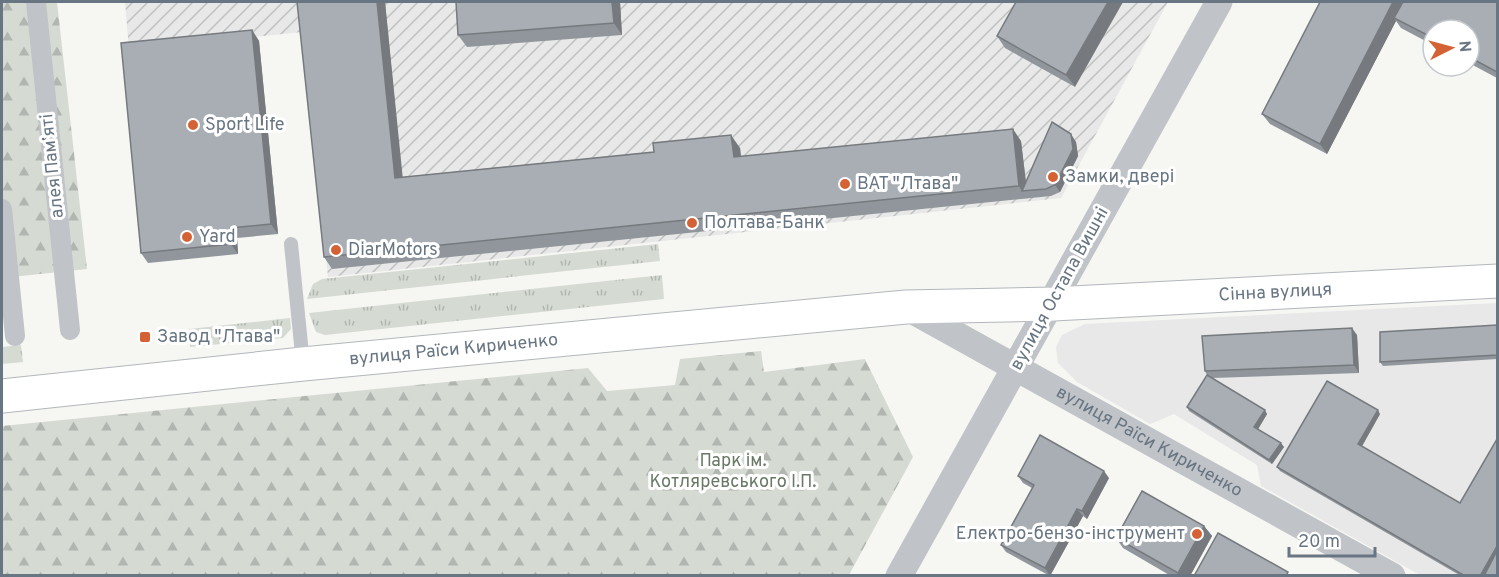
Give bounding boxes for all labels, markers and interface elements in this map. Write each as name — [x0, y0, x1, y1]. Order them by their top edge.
north arrow — [1421, 18, 1481, 78]
text: N — [1453, 40, 1474, 53]
street label: алея Памʼяті — [36, 113, 70, 219]
place label: Sport Life — [205, 114, 284, 137]
marker: Sport Life — [186, 118, 200, 132]
place label: Замки, двері — [1065, 166, 1174, 189]
marker: Замки, двері — [1046, 170, 1060, 184]
place label: ВАТ "Лтава" — [857, 173, 958, 196]
marker: ВАТ "Лтава" — [838, 177, 852, 191]
street label: вулиця Остапа Вишні — [1006, 203, 1114, 375]
place label: Полтава-Банк — [704, 212, 825, 235]
marker: Полтава-Банк — [685, 216, 699, 230]
place label: Yard — [199, 226, 236, 249]
marker: Yard — [180, 230, 194, 244]
place label: DiarMotors — [348, 239, 438, 262]
marker: DiarMotors — [329, 243, 343, 257]
street label: Сінна вулиця — [1218, 278, 1333, 307]
place label: Завод "Лтава" — [157, 326, 280, 349]
street label: вулиця Раїси Кириченко — [348, 328, 559, 371]
marker: Завод "Лтава" — [138, 330, 152, 344]
street label: вулиця Раїси Кириченко — [1052, 381, 1247, 502]
park label: Парк ім. Котляревського І.П. — [650, 450, 816, 494]
scale bar — [1289, 520, 1374, 558]
place label: Електро-бензо-інструмент — [956, 523, 1185, 546]
marker: Електро-бензо-інструмент — [1190, 527, 1204, 541]
text: 20 m — [1298, 531, 1340, 554]

